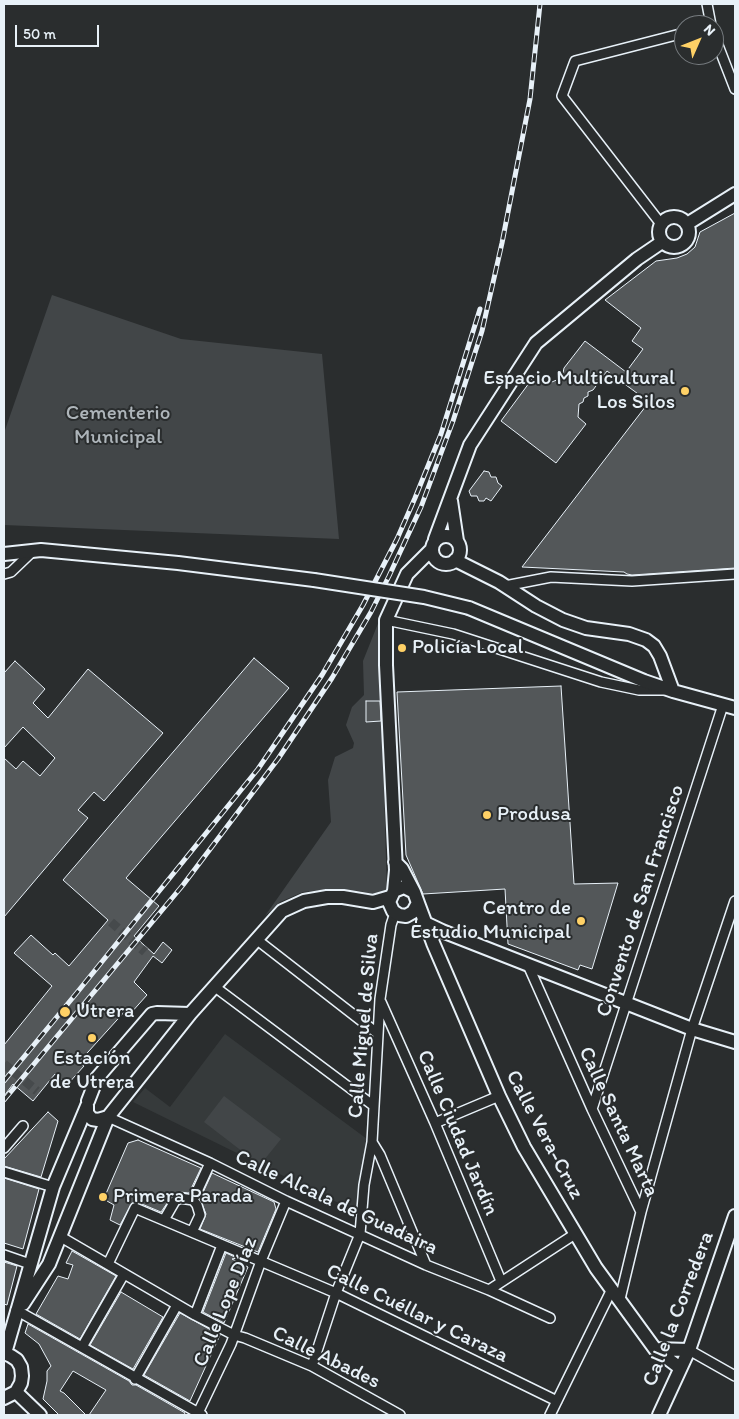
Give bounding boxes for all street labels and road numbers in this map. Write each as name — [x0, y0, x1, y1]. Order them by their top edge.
street label: Convento de San Francisco — [592, 782, 690, 1020]
street label: Calle Miguel de Silva — [343, 933, 385, 1119]
street label: Calle Santa Marta — [572, 1043, 664, 1201]
street label: Calle Ciudad Jardín — [411, 1046, 503, 1220]
street label: Calle Vera-Cruz — [499, 1066, 589, 1204]
street label: Calle Alcala de Guadaira — [231, 1145, 441, 1261]
street label: Calle la Corredera — [638, 1228, 720, 1390]
street label: Calle Lope Díaz — [188, 1233, 264, 1371]
street label: Calle Cuéllar y Caraza — [322, 1259, 512, 1369]
street label: Calle Abades — [268, 1321, 384, 1395]

